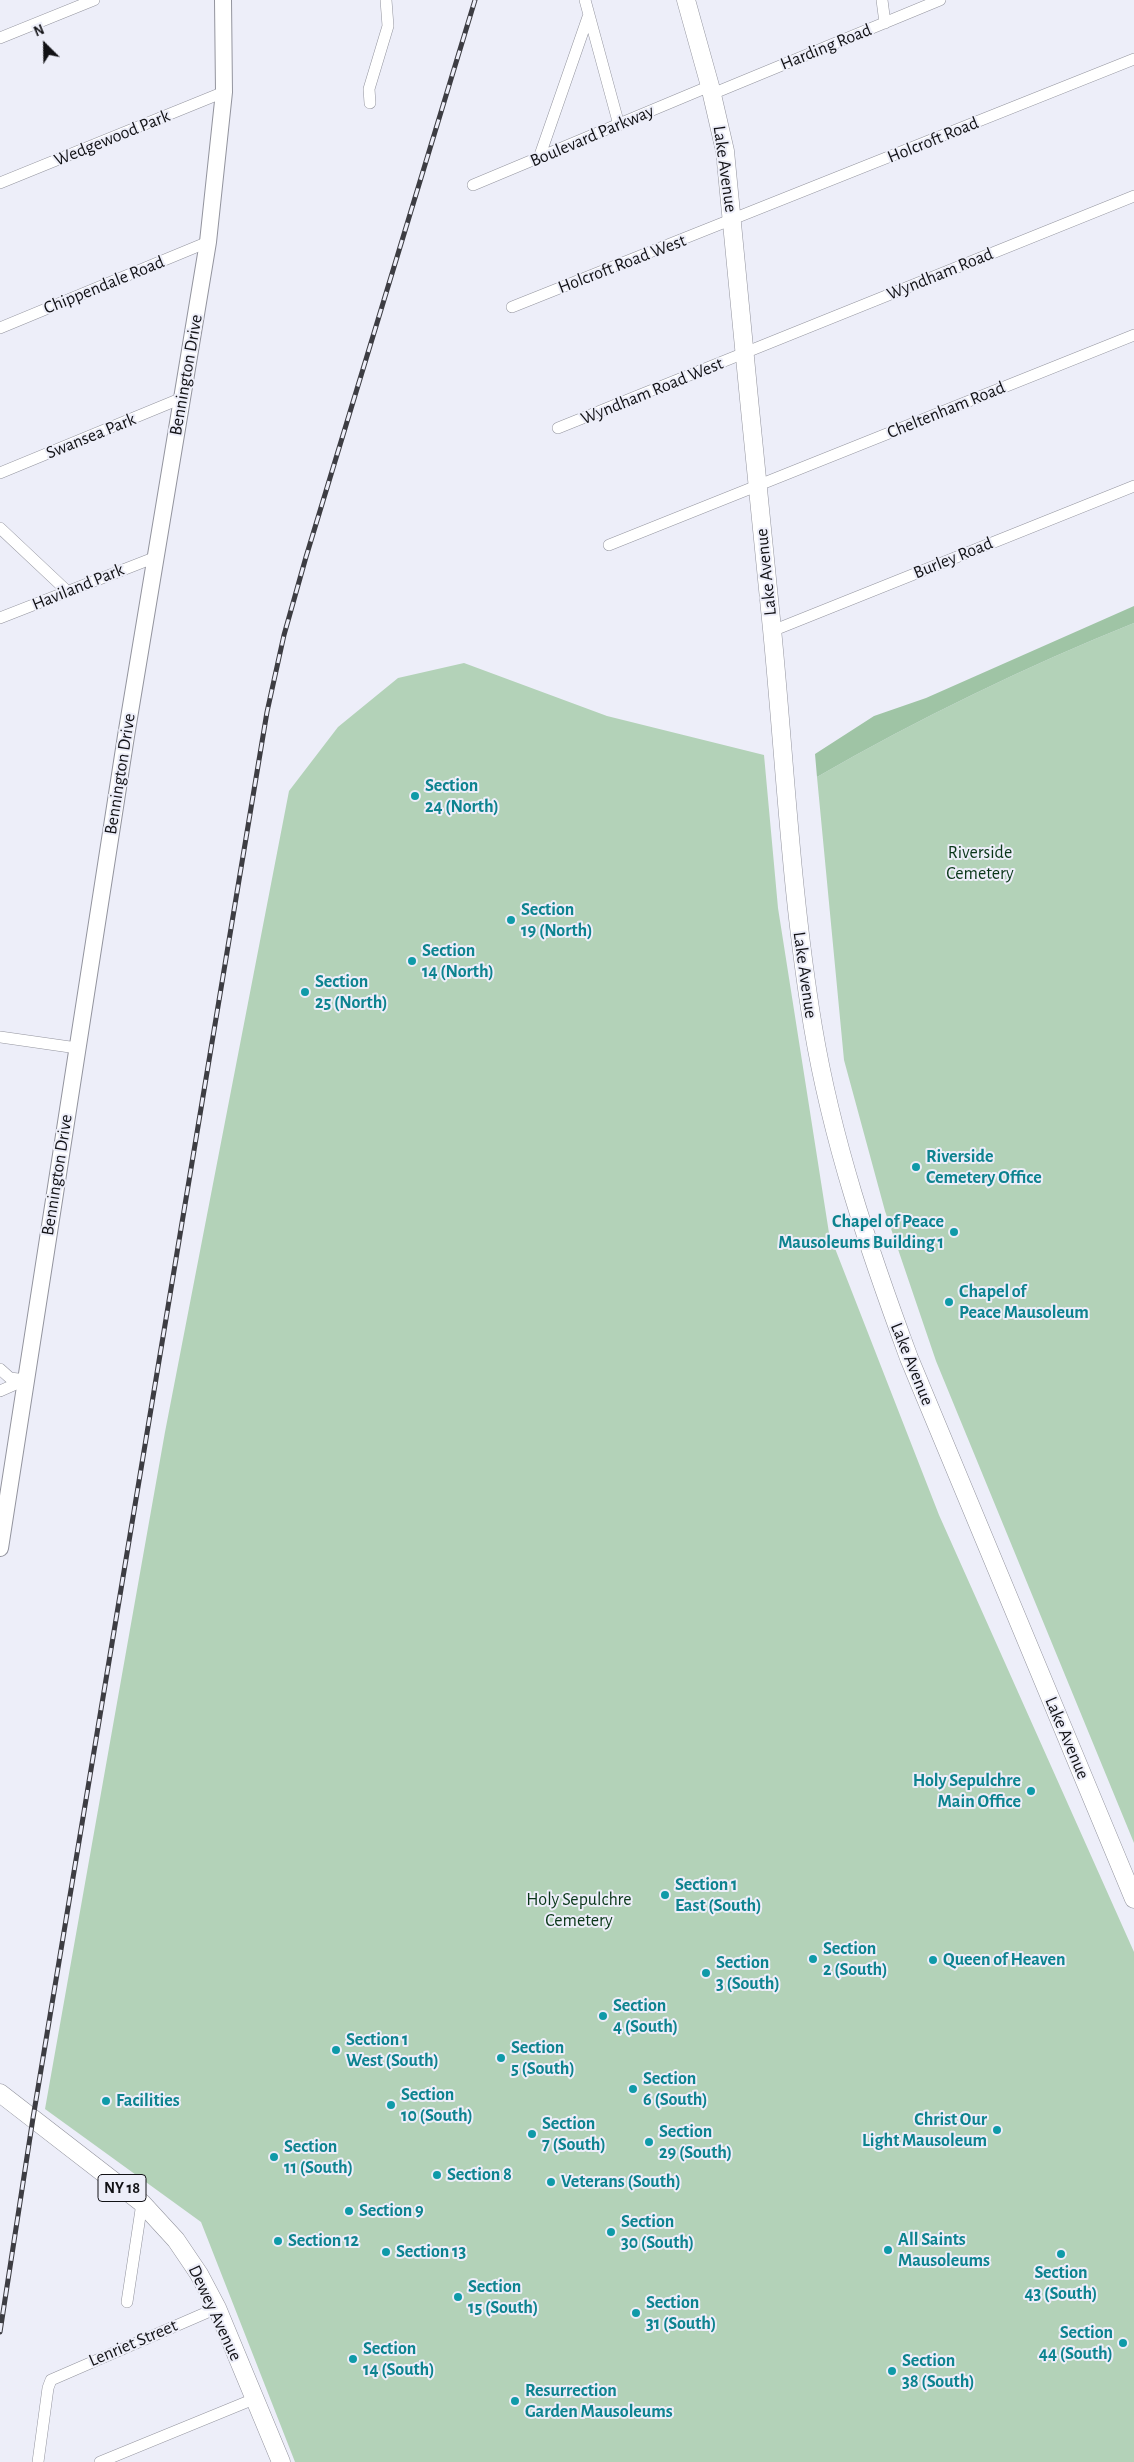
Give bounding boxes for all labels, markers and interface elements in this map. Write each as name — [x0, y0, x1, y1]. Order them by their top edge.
street label: Harding Road — [777, 19, 875, 75]
north arrow — [20, 20, 70, 70]
text: N — [32, 23, 46, 40]
street label: Boulevard Parkway — [527, 100, 657, 172]
street label: Wedgewood Park — [51, 105, 173, 171]
street label: Holcroft Road — [884, 112, 982, 168]
street label: Lake Avenue — [708, 124, 742, 214]
street label: Holcroft Road West — [555, 230, 689, 298]
street label: Wyndham Road — [884, 243, 996, 305]
street label: Chippendale Road — [41, 251, 167, 319]
street label: Bennington Drive — [165, 313, 207, 437]
street label: Wyndham Road West — [578, 353, 726, 429]
street label: Cheltenham Road — [884, 377, 1008, 443]
street label: Swansea Park — [43, 408, 139, 464]
street label: Lake Avenue — [751, 527, 781, 617]
street label: Burley Road — [910, 532, 996, 584]
street label: Haviland Park — [29, 559, 127, 615]
street label: Bennington Drive — [100, 712, 140, 836]
place label: Section 24 (North) — [425, 775, 499, 818]
marker: Section 24 (North) — [409, 790, 421, 802]
park label: Riverside Cemetery — [946, 842, 1014, 884]
place label: Section 19 (North) — [521, 899, 593, 942]
marker: Section 19 (North) — [505, 914, 517, 926]
street label: Lake Avenue — [788, 930, 822, 1020]
place label: Section 14 (North) — [422, 940, 494, 982]
marker: Section 14 (North) — [406, 955, 418, 967]
place label: Section 25 (North) — [315, 971, 388, 1014]
marker: Section 25 (North) — [299, 986, 311, 998]
street label: Bennington Drive — [37, 1113, 77, 1237]
place label: Riverside Cemetery Office — [926, 1146, 1042, 1188]
marker: Riverside Cemetery Office — [910, 1161, 922, 1173]
place label: Chapel of Peace Mausoleums Building 1 — [778, 1211, 944, 1254]
marker: Chapel of Peace Mausoleums Building 1 — [948, 1226, 960, 1238]
place label: Chapel of Peace Mausoleum — [959, 1281, 1089, 1324]
marker: Chapel of Peace Mausoleum — [943, 1296, 955, 1308]
street label: Lake Avenue — [886, 1319, 938, 1409]
street label: Lake Avenue — [1040, 1694, 1094, 1782]
place label: Holy Sepulchre Main Office — [913, 1770, 1021, 1812]
marker: Holy Sepulchre Main Office — [1025, 1785, 1037, 1797]
place label: Section 1 East (South) — [675, 1874, 762, 1916]
park label: Holy Sepulchre Cemetery — [526, 1889, 632, 1932]
marker: Section 1 East (South) — [659, 1889, 671, 1901]
place label: Section 2 (South) — [823, 1938, 888, 1980]
place label: Queen of Heaven — [943, 1949, 1065, 1971]
place label: Section 3 (South) — [716, 1952, 780, 1995]
marker: Section 2 (South) — [807, 1953, 819, 1965]
marker: Queen of Heaven — [927, 1954, 939, 1966]
marker: Section 3 (South) — [700, 1967, 712, 1979]
place label: Section 4 (South) — [613, 1995, 678, 2038]
marker: Section 4 (South) — [597, 2010, 609, 2022]
place label: Section 1 West (South) — [346, 2029, 439, 2072]
place label: Section 5 (South) — [511, 2037, 575, 2080]
marker: Section 1 West (South) — [330, 2044, 342, 2056]
marker: Section 5 (South) — [495, 2052, 507, 2064]
place label: Section 6 (South) — [643, 2068, 708, 2110]
marker: Section 6 (South) — [627, 2083, 639, 2095]
place label: Section 10 (South) — [401, 2084, 473, 2126]
place label: Facilities — [116, 2090, 180, 2112]
marker: Facilities — [100, 2095, 112, 2107]
marker: Section 10 (South) — [385, 2099, 397, 2111]
place label: Christ Our Light Mausoleum — [862, 2109, 987, 2152]
place label: Section 7 (South) — [542, 2113, 606, 2156]
place label: Section 29 (South) — [659, 2121, 732, 2164]
marker: Christ Our Light Mausoleum — [991, 2124, 1003, 2136]
marker: Section 7 (South) — [526, 2128, 538, 2140]
place label: Section 11 (South) — [284, 2136, 353, 2178]
marker: Section 29 (South) — [643, 2136, 655, 2148]
marker: Section 11 (South) — [268, 2151, 280, 2163]
place label: Section 8 — [447, 2164, 512, 2186]
marker: Section 8 — [431, 2169, 443, 2181]
place label: Veterans (South) — [561, 2171, 681, 2193]
road number: NY 18 — [98, 2174, 146, 2202]
marker: Veterans (South) — [545, 2176, 557, 2188]
place label: Section 9 — [359, 2200, 424, 2222]
marker: Section 9 — [343, 2205, 355, 2217]
place label: Section 30 (South) — [621, 2211, 694, 2254]
marker: Section 30 (South) — [605, 2226, 617, 2238]
place label: All Saints Mausoleums — [898, 2229, 990, 2272]
place label: Section 12 — [288, 2230, 359, 2252]
marker: Section 12 — [272, 2235, 284, 2247]
place label: Section 13 — [396, 2241, 466, 2263]
marker: All Saints Mausoleums — [882, 2244, 894, 2256]
marker: Section 13 — [380, 2246, 392, 2258]
marker: Section 43 (South) — [1055, 2248, 1067, 2260]
street label: Dewey Avenue — [183, 2262, 247, 2364]
place label: Section 43 (South) — [1025, 2262, 1097, 2304]
place label: Section 15 (South) — [468, 2276, 538, 2318]
marker: Section 15 (South) — [452, 2291, 464, 2303]
place label: Section 31 (South) — [646, 2292, 716, 2334]
marker: Section 31 (South) — [630, 2307, 642, 2319]
street label: Lenriet Street — [85, 2315, 181, 2371]
place label: Section 44 (South) — [1039, 2322, 1113, 2364]
marker: Section 44 (South) — [1117, 2337, 1129, 2349]
place label: Section 14 (South) — [363, 2338, 435, 2380]
place label: Section 38 (South) — [902, 2350, 975, 2392]
marker: Section 14 (South) — [347, 2353, 359, 2365]
marker: Section 38 (South) — [886, 2365, 898, 2377]
place label: Resurrection Garden Mausoleums — [525, 2380, 673, 2422]
marker: Resurrection Garden Mausoleums — [509, 2395, 521, 2407]

